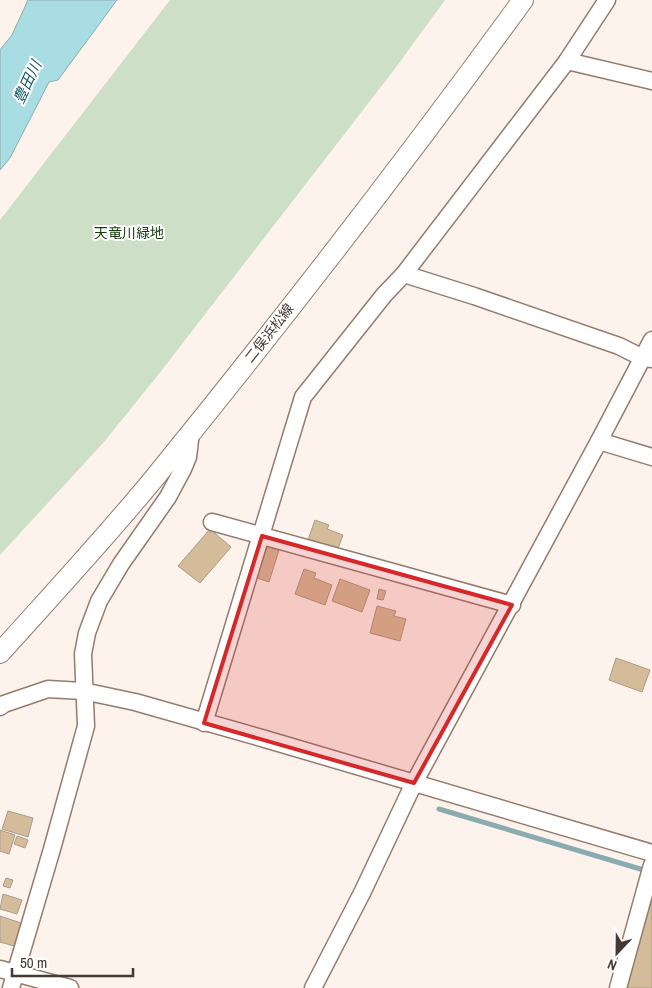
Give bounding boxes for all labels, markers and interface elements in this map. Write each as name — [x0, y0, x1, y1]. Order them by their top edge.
water label: 豊田川 — [8, 55, 47, 107]
park label: 天竜川緑地 — [94, 224, 164, 242]
street label: 二俣浜松線 — [240, 300, 298, 366]
north arrow — [592, 928, 642, 978]
scale bar — [12, 946, 134, 978]
text: 50 m — [20, 952, 47, 973]
text: N — [605, 955, 619, 975]

